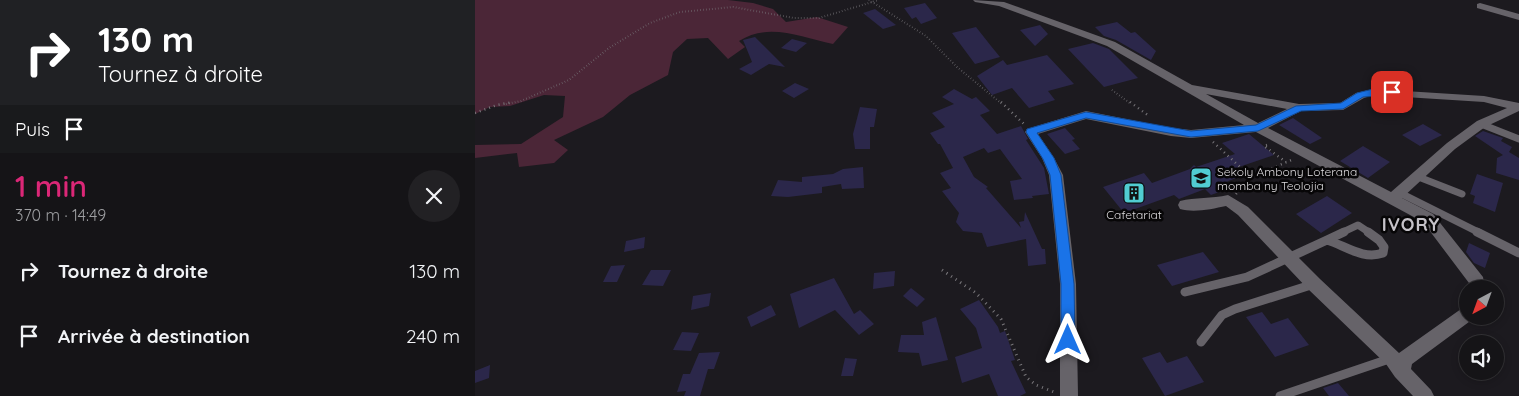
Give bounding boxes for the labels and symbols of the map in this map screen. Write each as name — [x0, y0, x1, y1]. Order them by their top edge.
pin — [1371, 71, 1413, 113]
place label: Sekoly Ambony Loterana momba ny Teolojia — [1217, 164, 1357, 193]
school or university icon: Sekoly Ambony Loterana momba ny Teolojia — [1189, 166, 1213, 190]
building icon: Cafetariat — [1122, 181, 1146, 205]
place label: Cafetariat — [1106, 207, 1162, 222]
district label: IVORY — [1382, 213, 1440, 236]
north arrow — [1459, 280, 1504, 325]
position arrow — [1041, 313, 1093, 365]

